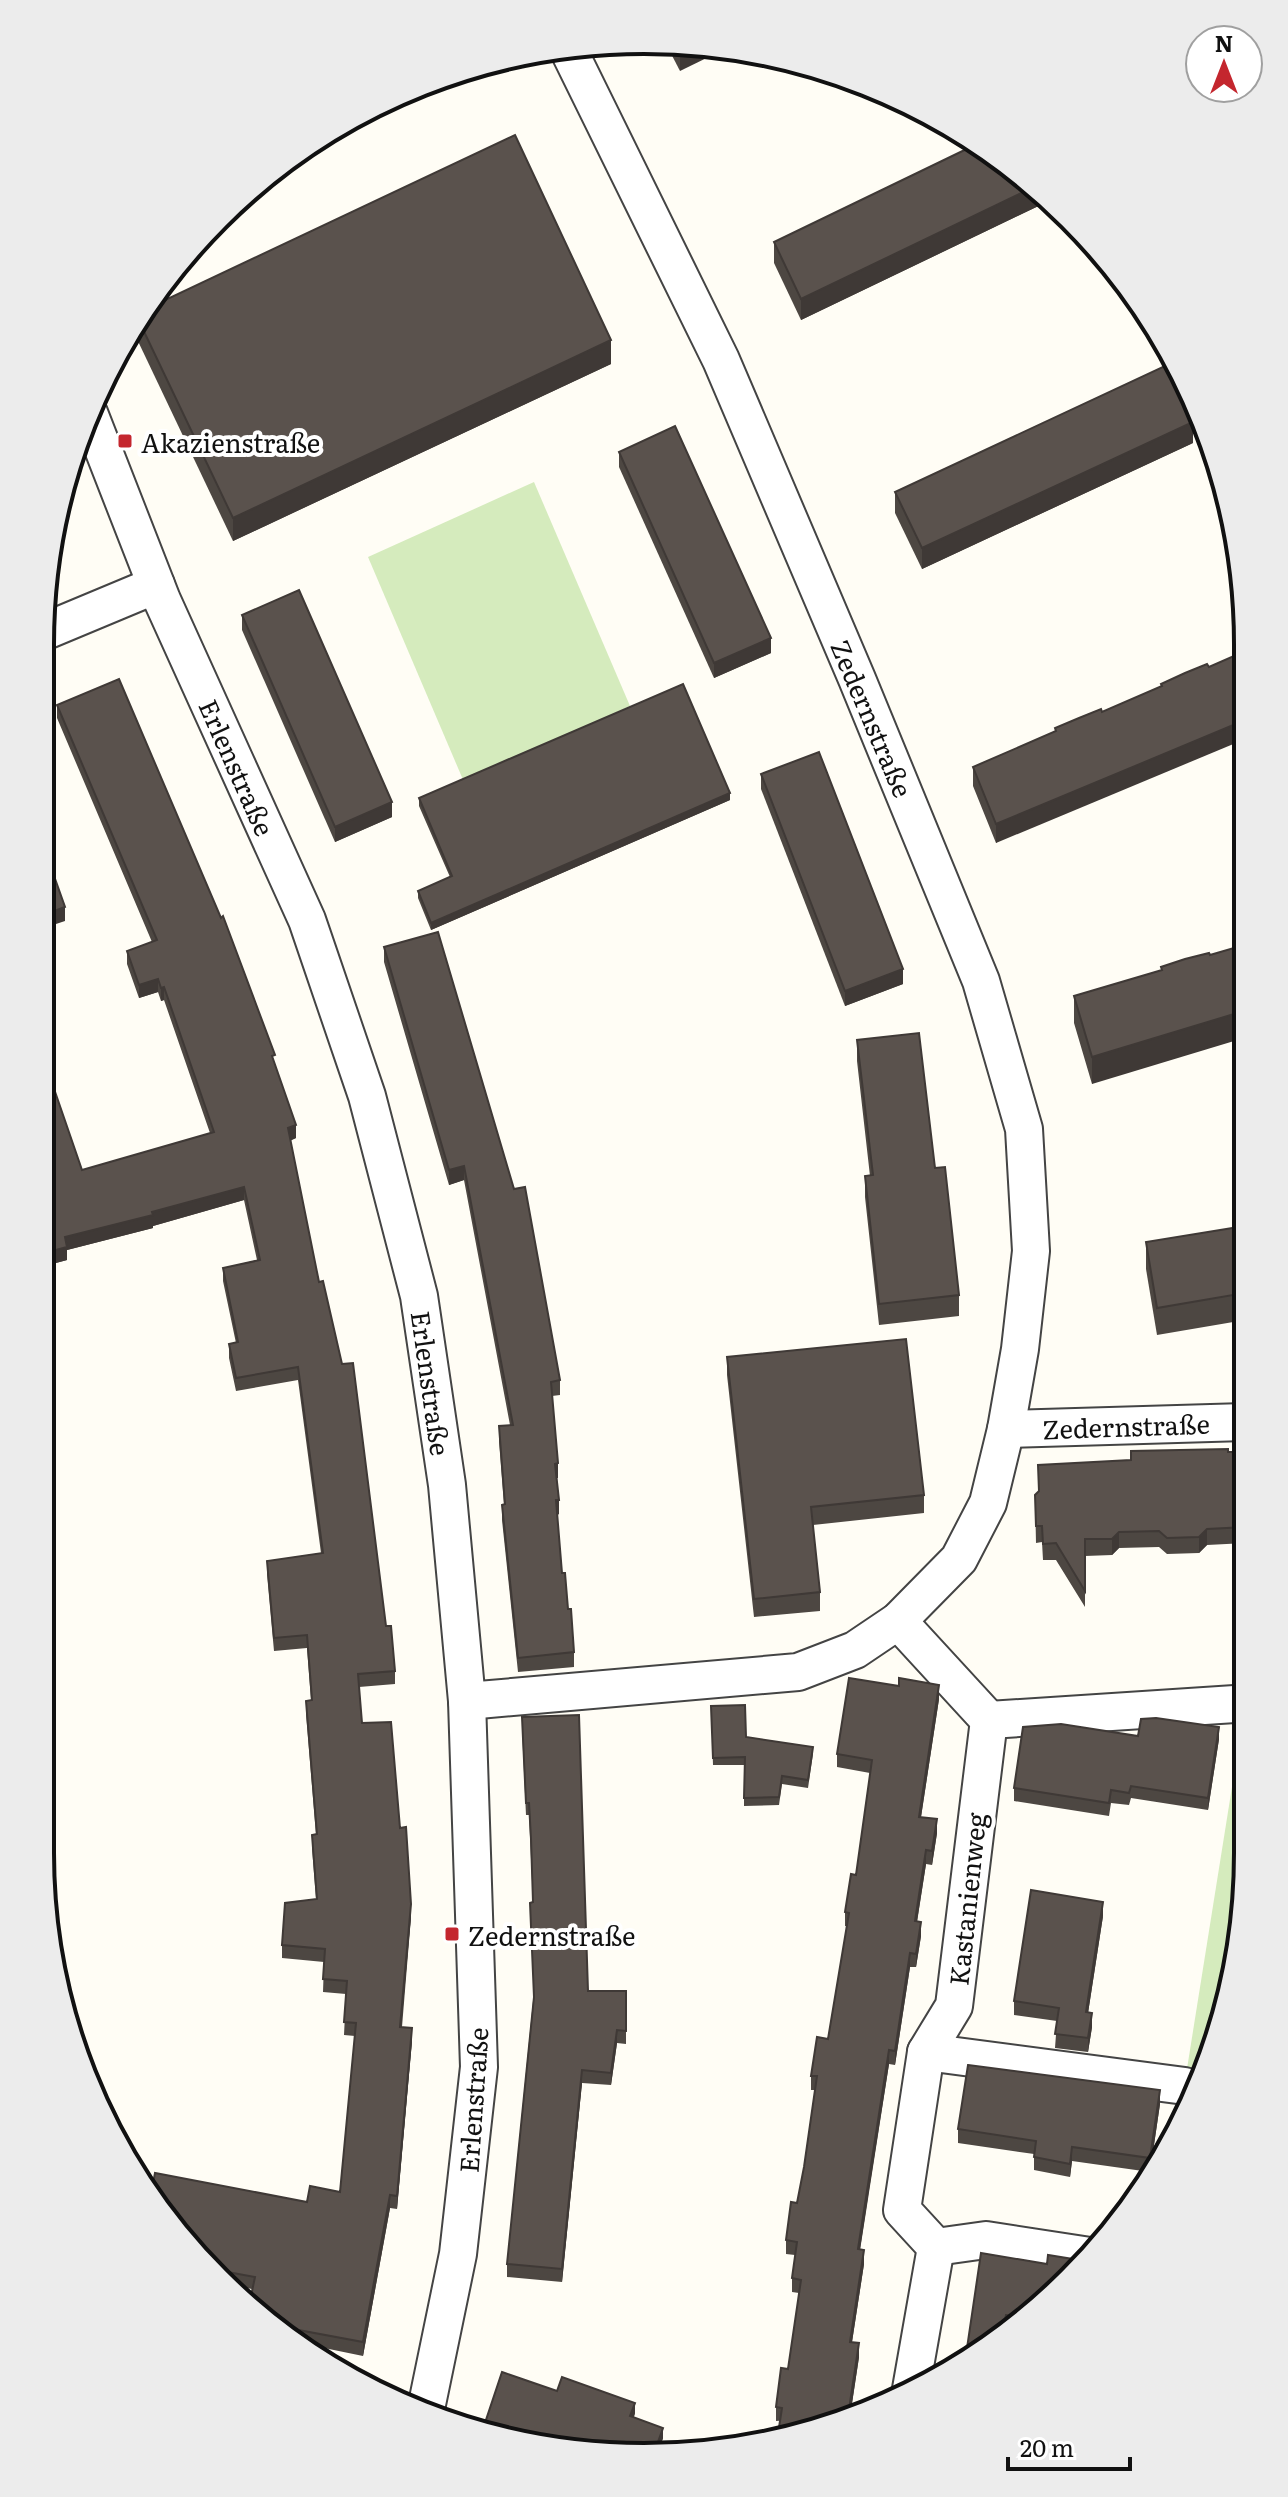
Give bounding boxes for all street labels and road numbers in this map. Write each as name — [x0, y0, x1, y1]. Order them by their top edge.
street label: Zedernstraße — [822, 633, 924, 803]
street label: Erlenstraße — [191, 692, 285, 842]
street label: Erlenstraße — [403, 1308, 461, 1458]
street label: Zedernstraße — [1042, 1403, 1210, 1447]
street label: Kastanienweg — [938, 1810, 995, 1987]
street label: Erlenstraße — [447, 2026, 497, 2174]

